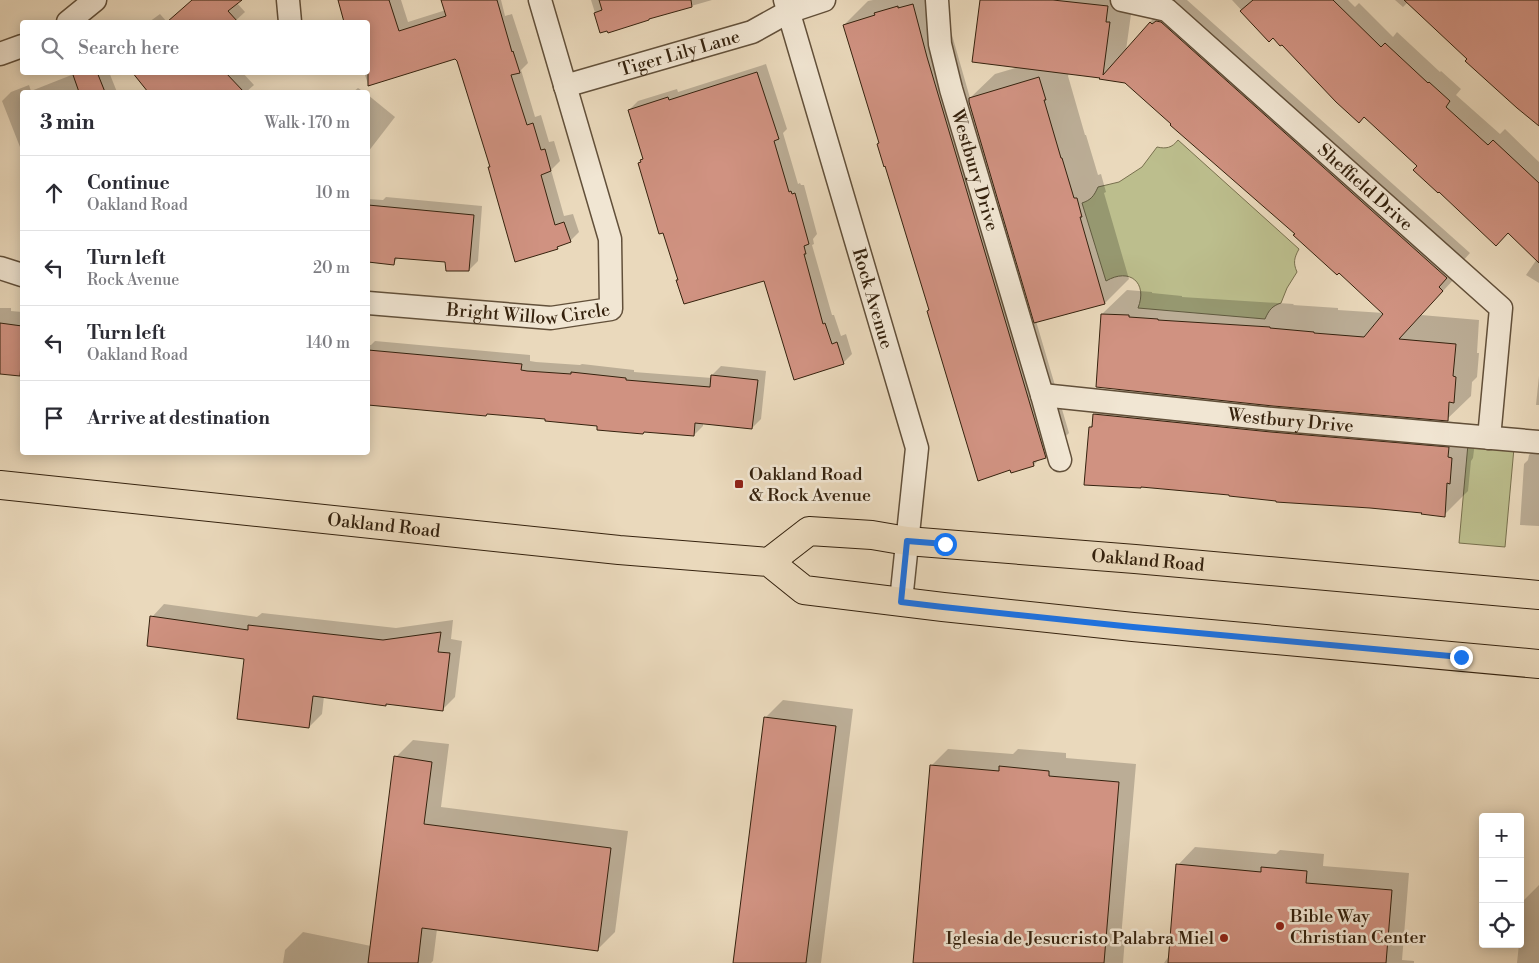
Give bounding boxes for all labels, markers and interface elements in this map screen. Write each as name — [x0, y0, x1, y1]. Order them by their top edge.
search box — [20, 20, 370, 75]
street label: Tiger Lily Lane — [616, 25, 743, 82]
icon: search — [38, 34, 66, 62]
text: Search here — [78, 36, 179, 60]
street label: Westbury Drive — [945, 105, 1004, 234]
text: 3 min — [40, 110, 95, 136]
text: Walk · 170 m — [264, 113, 350, 133]
street label: Sheffield Drive — [1312, 139, 1418, 236]
text: Continue — [87, 171, 170, 195]
icon: ahead — [40, 179, 68, 207]
text: 10 m — [316, 183, 350, 203]
text: Oakland Road — [87, 195, 188, 215]
street label: Rock Avenue — [847, 245, 898, 352]
text: Turn left — [87, 246, 166, 270]
icon: left — [40, 254, 68, 282]
text: 20 m — [313, 258, 350, 278]
text: Rock Avenue — [87, 270, 179, 290]
street label: Bright Willow Circle — [445, 298, 612, 331]
text: Turn left — [87, 321, 166, 345]
icon: left — [40, 329, 68, 357]
text: 140 m — [306, 333, 350, 353]
text: Oakland Road — [87, 345, 188, 365]
street label: Westbury Drive — [1226, 403, 1355, 438]
icon: arrive — [40, 404, 68, 432]
text: Arrive at destination — [87, 406, 270, 430]
place label: Oakland Road & Rock Avenue — [749, 463, 871, 507]
marker: Oakland Road & Rock Avenue — [733, 478, 745, 490]
street label: Oakland Road — [326, 508, 442, 543]
route start — [934, 533, 957, 556]
street label: Oakland Road — [1090, 545, 1206, 577]
route end — [1450, 646, 1473, 669]
map controls — [1479, 813, 1524, 948]
button: + — [1479, 813, 1524, 858]
button: − — [1479, 858, 1524, 903]
button: locate — [1479, 903, 1524, 948]
place label: Bible Way Christian Center — [1289, 905, 1427, 949]
marker: Bible Way Christian Center — [1274, 920, 1286, 932]
place label: Iglesia de Jesucristo Palabra Miel — [946, 927, 1215, 950]
marker: Iglesia de Jesucristo Palabra Miel — [1218, 932, 1230, 944]

